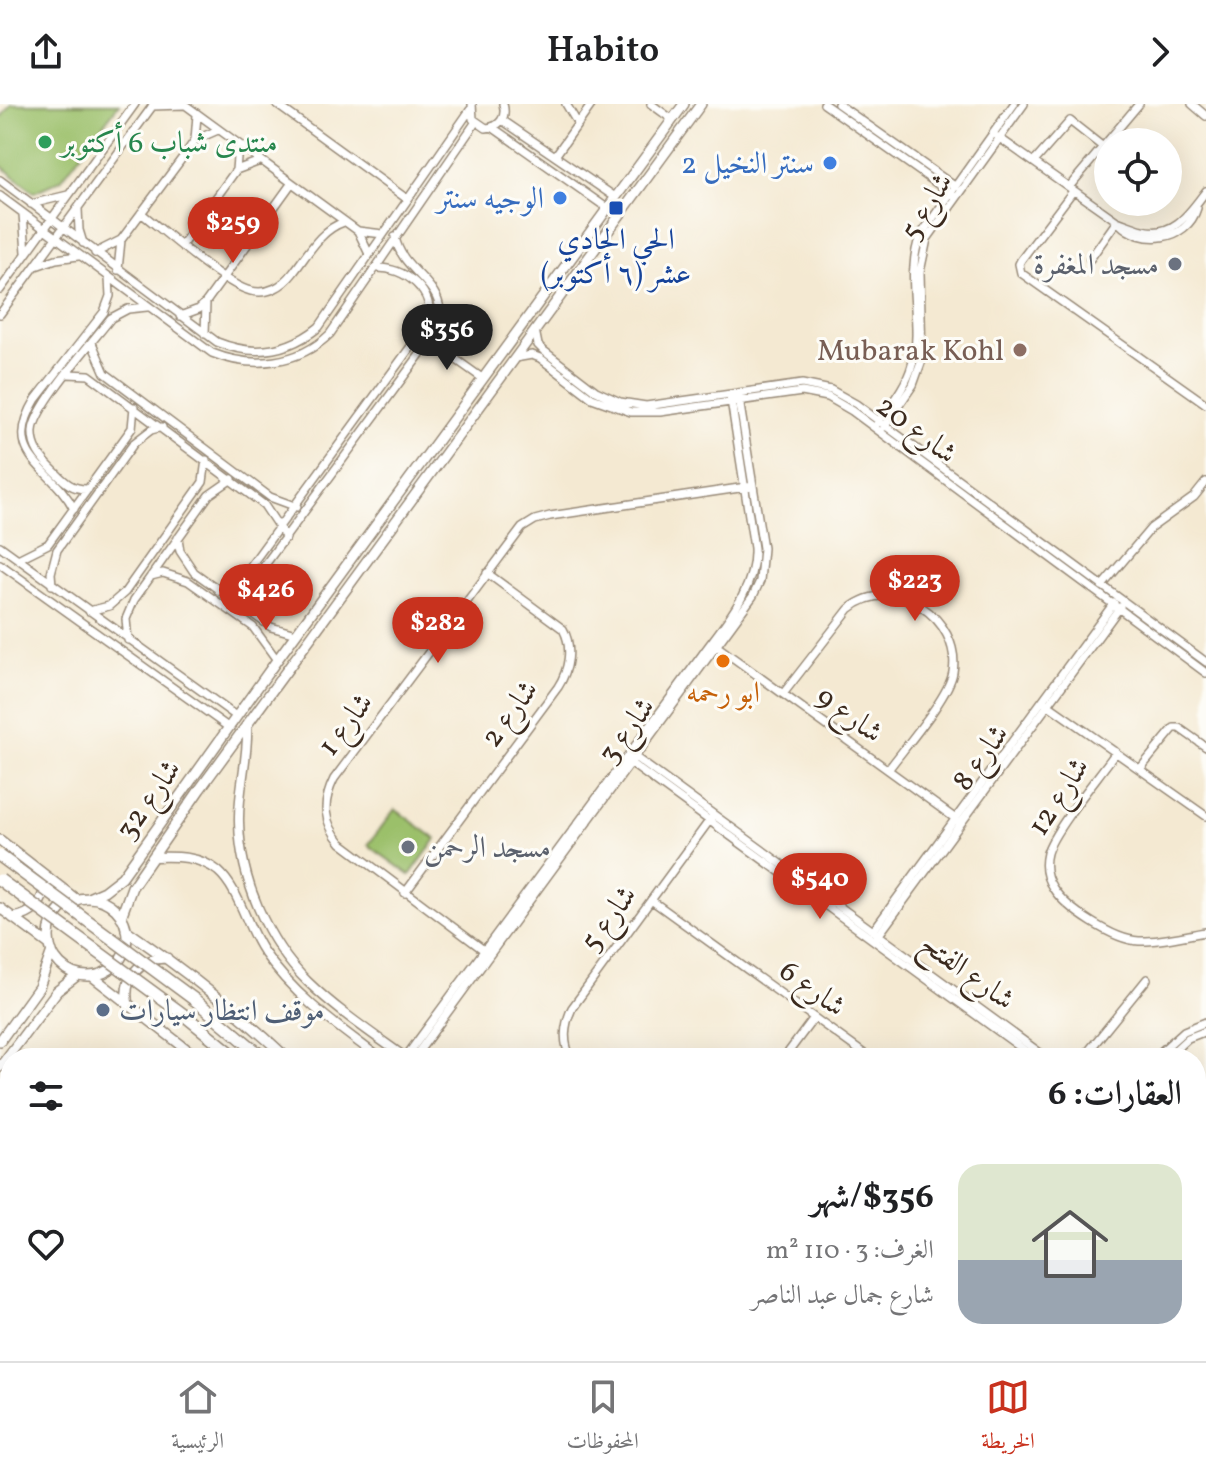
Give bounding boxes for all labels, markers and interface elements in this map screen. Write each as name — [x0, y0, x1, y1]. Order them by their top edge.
text: Habito — [547, 27, 659, 77]
icon: share — [24, 30, 68, 74]
icon: forward — [1138, 30, 1182, 74]
place label: منتدى شباب 6 أكتوبر — [58, 121, 278, 165]
map controls — [1094, 128, 1182, 216]
button: locate — [1094, 128, 1182, 216]
marker: منتدى شباب 6 أكتوبر — [36, 133, 54, 151]
place label: سنتر النخيل 2 — [681, 144, 814, 186]
marker: سنتر النخيل 2 — [821, 154, 839, 172]
street label: شارع 5 — [891, 165, 966, 250]
place label: الوجيه سنتر — [434, 179, 544, 221]
marker: الوجيه سنتر — [551, 189, 569, 207]
pin: $259 — [186, 197, 280, 265]
marker: الحي الحادي عشر (٦ أكتوبر) — [607, 199, 625, 217]
text: $259 — [206, 205, 260, 241]
place label: الحي الحادي عشر (٦ أكتوبر) — [541, 220, 691, 296]
place label: مسجد المغفرة — [1033, 245, 1159, 287]
marker: مسجد المغفرة — [1166, 255, 1184, 273]
pin: $356 — [400, 304, 494, 372]
text: $356 — [420, 312, 474, 348]
place label: Mubarak Kohl — [817, 331, 1004, 373]
marker: Mubarak Kohl — [1011, 341, 1029, 359]
street label: شارع 20 — [865, 386, 965, 477]
pin: $223 — [868, 555, 962, 623]
text: $223 — [888, 563, 942, 599]
pin: $426 — [219, 564, 313, 632]
text: $426 — [237, 572, 295, 608]
pin: $282 — [391, 597, 485, 665]
text: $282 — [410, 605, 466, 641]
marker: ابو رحمه — [714, 652, 732, 670]
street label: شارع 2 — [472, 672, 551, 758]
place label: ابو رحمه — [686, 673, 760, 715]
street label: شارع 9 — [806, 677, 891, 756]
street label: شارع 1 — [309, 685, 386, 767]
street label: شارع 3 — [589, 689, 668, 774]
street label: شارع 8 — [943, 716, 1022, 801]
street label: شارع 12 — [1019, 750, 1102, 846]
street label: شارع 32 — [107, 751, 194, 850]
place label: مسجد الرحمن — [424, 828, 551, 870]
marker: مسجد الرحمن — [399, 838, 417, 856]
pin: $540 — [773, 853, 867, 921]
text: $540 — [791, 861, 849, 897]
street label: شارع 5 — [571, 877, 650, 962]
street label: شارع الفتح — [909, 924, 1023, 1024]
street label: شارع 6 — [769, 951, 854, 1030]
place label: موقف انتظار سيارات — [119, 991, 325, 1033]
marker: موقف انتظار سيارات — [94, 1001, 112, 1019]
text: العقارات: 6 — [1048, 1072, 1182, 1119]
icon: filters — [24, 1074, 68, 1118]
text: $356/شهر — [811, 1175, 934, 1222]
icon: home — [1022, 1196, 1118, 1292]
icon: heart — [24, 1222, 68, 1266]
text: الغرف: 3 · 110 m² — [766, 1233, 934, 1269]
text: شارع جمال عبد الناصر — [751, 1278, 934, 1314]
tab: الرئيسية — [171, 1375, 224, 1462]
tab: المحفوظات — [566, 1375, 639, 1462]
tab: الخريطة — [981, 1375, 1035, 1462]

